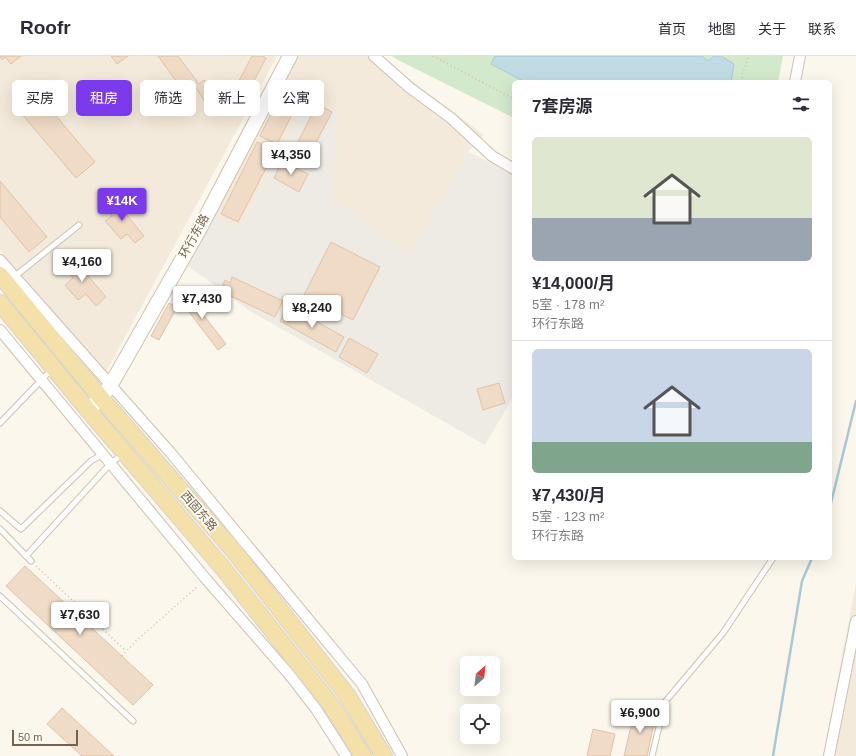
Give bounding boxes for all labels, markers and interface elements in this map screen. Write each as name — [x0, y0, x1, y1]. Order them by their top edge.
text: Roofr — [20, 17, 71, 38]
text: 首页 — [658, 21, 686, 37]
text: 地图 — [708, 21, 736, 37]
text: 关于 — [758, 21, 786, 37]
text: 联系 — [808, 21, 836, 37]
chip: 买房 — [12, 80, 68, 116]
chip: 租房 — [76, 80, 132, 116]
chip: 筛选 — [140, 80, 196, 116]
chip: 新上 — [204, 80, 260, 116]
chip: 公寓 — [268, 80, 324, 116]
icon: filters — [790, 93, 812, 115]
text: 7套房源 — [532, 97, 592, 116]
pin: ¥4,350 — [258, 142, 324, 176]
text: ¥4,350 — [271, 147, 311, 162]
icon: home — [636, 163, 708, 235]
pin: ¥14K — [98, 188, 146, 222]
text: ¥14K — [106, 193, 138, 208]
street label: 环行东路 — [176, 212, 212, 260]
pin: ¥4,160 — [49, 249, 115, 283]
text: ¥4,160 — [62, 254, 102, 269]
text: ¥14,000/月 — [532, 274, 615, 293]
pin: ¥7,430 — [169, 286, 235, 320]
text: ¥7,430 — [182, 291, 222, 306]
pin: ¥8,240 — [279, 295, 345, 329]
text: 5室 · 178 m² — [532, 297, 604, 312]
text: ¥8,240 — [292, 300, 332, 315]
text: 环行东路 — [532, 316, 584, 331]
icon: home — [636, 375, 708, 447]
text: ¥7,430/月 — [532, 486, 606, 505]
street label: 西固东路 — [178, 488, 220, 534]
text: 5室 · 123 m² — [532, 509, 604, 524]
text: 环行东路 — [532, 528, 584, 543]
pin: ¥7,630 — [47, 602, 113, 636]
text: ¥7,630 — [60, 607, 100, 622]
north arrow — [460, 656, 500, 696]
map controls — [460, 656, 500, 744]
pin: ¥6,900 — [607, 700, 673, 734]
button: locate — [460, 704, 500, 744]
text: ¥6,900 — [620, 705, 660, 720]
scale bar — [12, 728, 78, 747]
text: 50 m — [18, 731, 42, 743]

